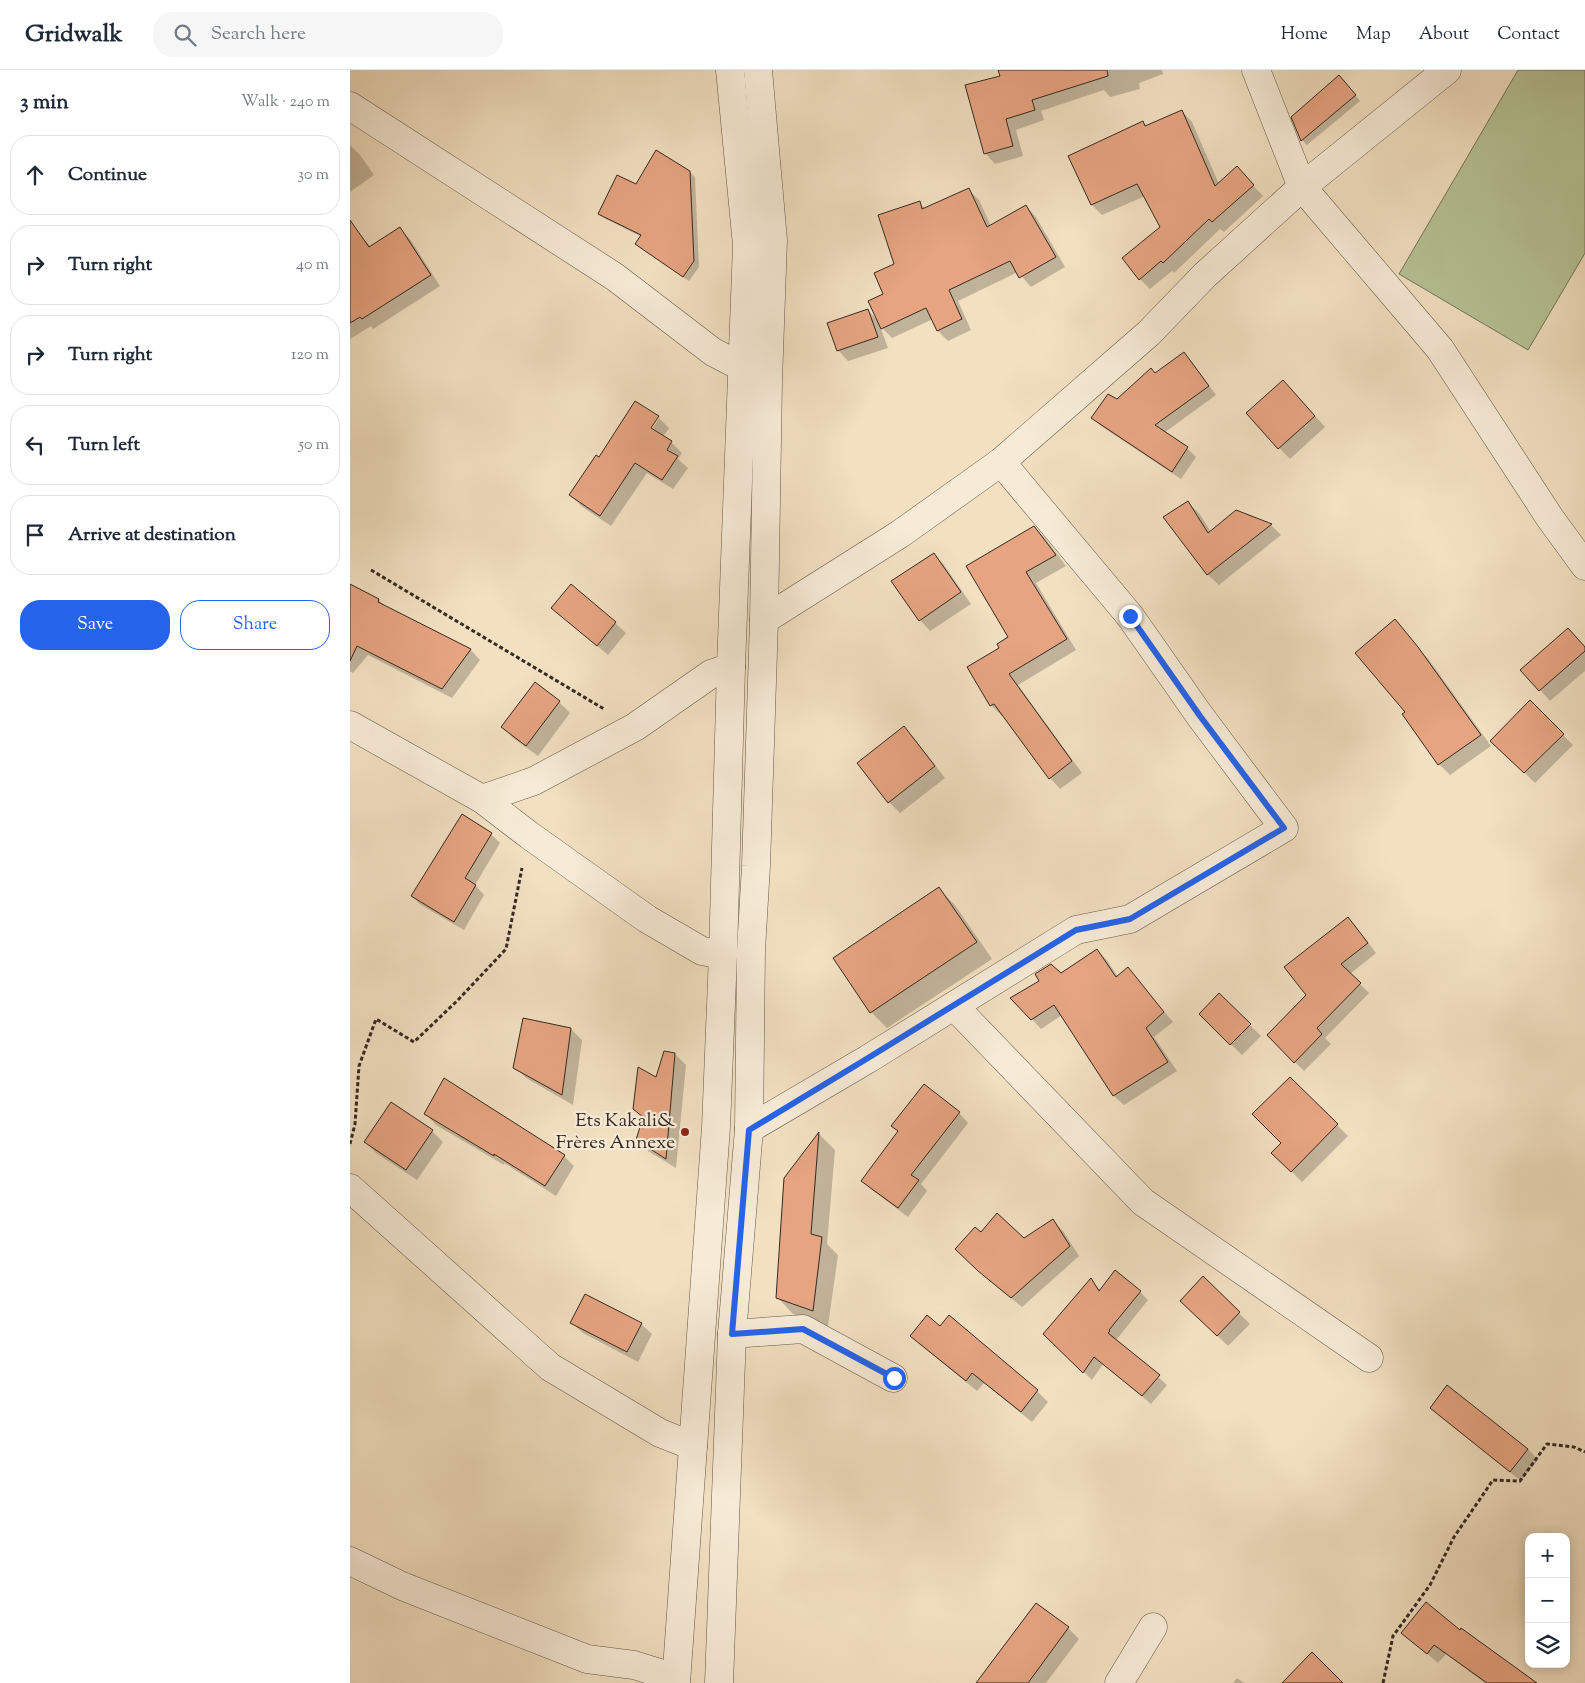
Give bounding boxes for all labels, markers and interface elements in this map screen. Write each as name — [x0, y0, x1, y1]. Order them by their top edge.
search box — [153, 12, 503, 57]
text: Gridwalk — [25, 18, 123, 52]
icon: search — [171, 21, 199, 49]
text: Search here — [211, 21, 306, 48]
text: Home — [1281, 22, 1328, 48]
text: Map — [1356, 22, 1391, 48]
text: About — [1419, 22, 1469, 48]
text: Contact — [1497, 22, 1560, 48]
text: 3 min — [20, 88, 69, 118]
text: Walk · 240 m — [241, 91, 330, 114]
icon: ahead — [21, 161, 49, 189]
text: Continue — [68, 162, 147, 189]
text: 30 m — [298, 164, 329, 187]
icon: right — [21, 251, 49, 279]
text: Turn right — [68, 252, 152, 279]
text: 40 m — [296, 254, 329, 277]
icon: right — [21, 341, 49, 369]
text: Turn right — [68, 342, 152, 369]
text: 120 m — [291, 344, 329, 367]
icon: left — [21, 431, 49, 459]
text: Turn left — [68, 432, 140, 459]
text: 50 m — [298, 434, 329, 457]
icon: arrive — [21, 521, 49, 549]
text: Arrive at destination — [68, 522, 236, 549]
button: Save — [20, 600, 170, 650]
button: Share — [180, 600, 330, 650]
route end — [1119, 605, 1142, 628]
place label: Ets Kakali& Frères Annexe — [556, 1108, 675, 1157]
marker: Ets Kakali& Frères Annexe — [679, 1126, 691, 1138]
route start — [883, 1367, 906, 1390]
map controls — [1525, 1533, 1570, 1668]
button: + — [1525, 1533, 1570, 1578]
button: − — [1525, 1578, 1570, 1623]
button: layers — [1525, 1623, 1570, 1668]

